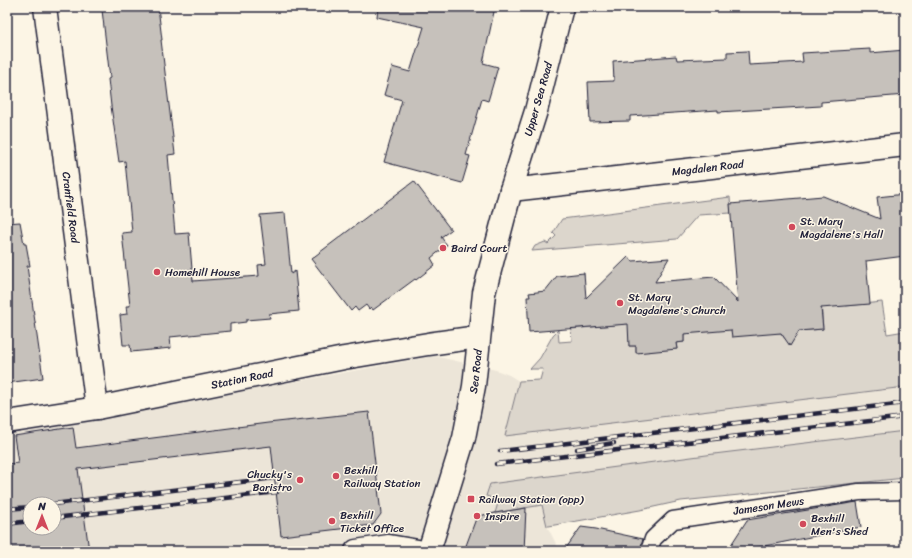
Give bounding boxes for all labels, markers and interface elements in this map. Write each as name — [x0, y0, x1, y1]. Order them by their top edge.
street label: Upper Sea Road — [519, 59, 558, 139]
street label: Magdalen Road — [671, 154, 746, 182]
street label: Cranfield Road — [56, 170, 85, 245]
place label: St. Mary Magdalene's Hall — [800, 212, 884, 244]
marker: St. Mary Magdalene's Hall — [787, 222, 797, 232]
place label: Baird Court — [451, 239, 507, 258]
marker: Baird Court — [438, 243, 448, 253]
place label: Homehill House — [165, 263, 241, 282]
marker: Homehill House — [152, 267, 162, 277]
place label: St. Mary Magdalene's Church — [628, 288, 726, 320]
marker: St. Mary Magdalene's Church — [615, 298, 625, 308]
street label: Sea Road — [464, 347, 488, 395]
street label: Station Road — [209, 363, 276, 395]
place label: Bexhill Railway Station — [344, 461, 421, 493]
place label: Chucky's Baristro — [247, 465, 293, 497]
marker: Bexhill Railway Station — [331, 471, 341, 481]
marker: Chucky's Baristro — [295, 475, 305, 485]
place label: Railway Station (opp) — [479, 490, 584, 509]
street label: Jameson Mews — [731, 491, 806, 521]
marker: Railway Station (opp) — [466, 494, 476, 504]
north arrow — [22, 496, 62, 536]
text: N — [37, 497, 46, 516]
place label: Bexhill Ticket Office — [340, 506, 405, 538]
place label: Inspire — [484, 507, 520, 526]
place label: Bexhill Men's Shed — [811, 509, 869, 541]
marker: Inspire — [472, 511, 482, 521]
marker: Bexhill Ticket Office — [327, 516, 337, 526]
marker: Bexhill Men's Shed — [798, 519, 808, 529]

